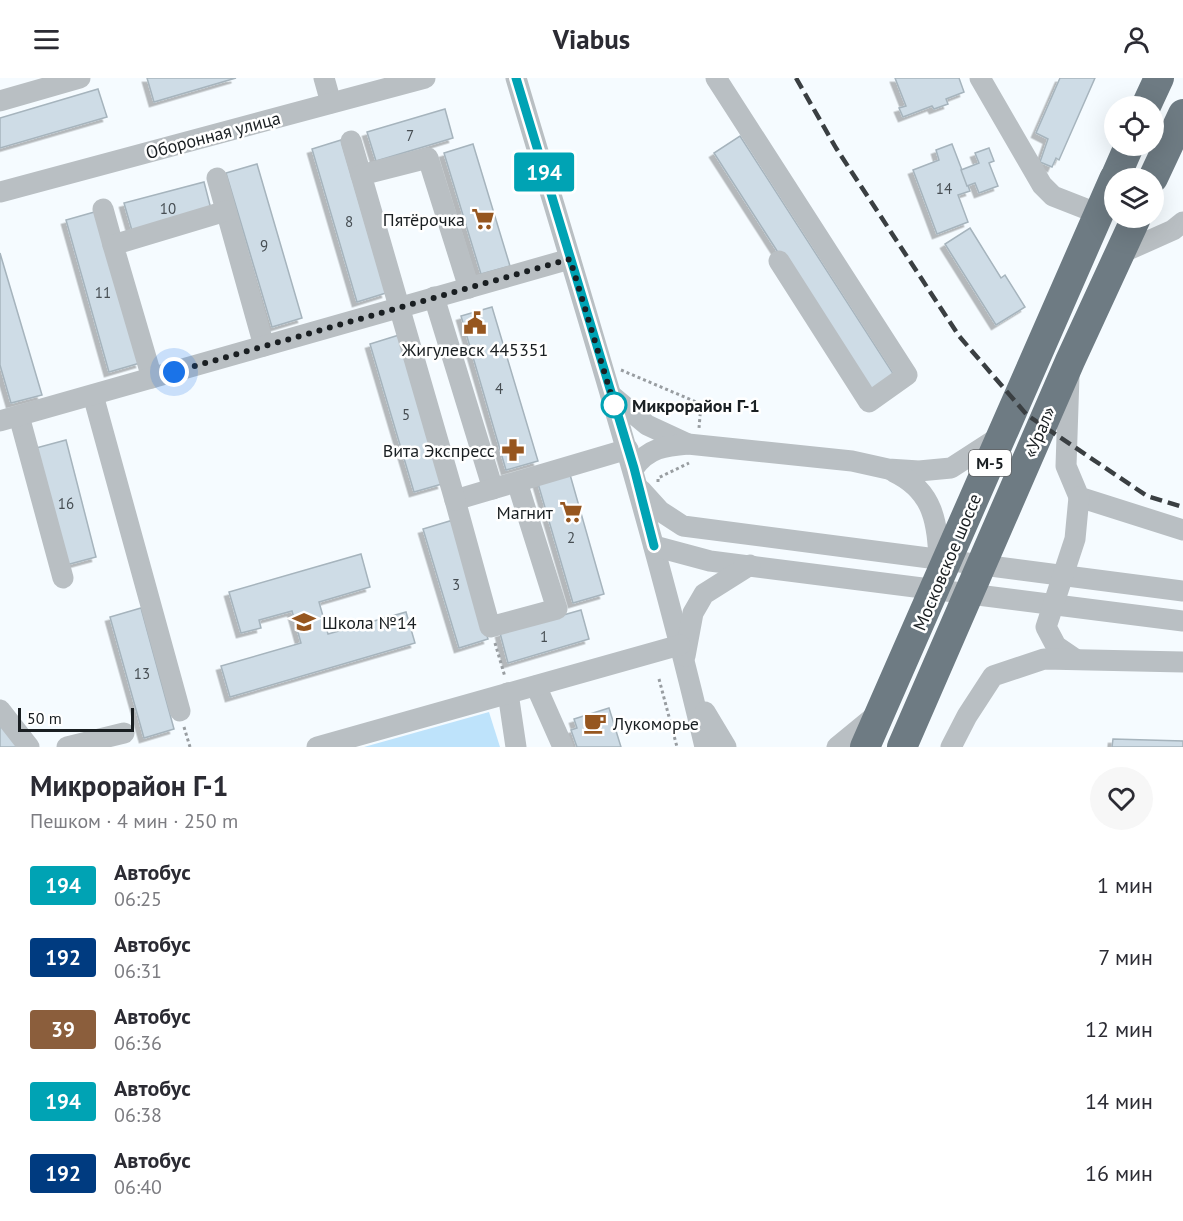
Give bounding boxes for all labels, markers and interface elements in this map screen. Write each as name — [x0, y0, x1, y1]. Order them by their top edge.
text: Viabus — [553, 22, 630, 56]
icon: menu — [30, 23, 63, 56]
icon: person — [1120, 23, 1153, 56]
map controls — [1104, 96, 1164, 228]
button: locate — [1104, 96, 1164, 156]
street label: Оборонная улица — [143, 106, 283, 164]
house number: 7 — [406, 126, 414, 145]
line badge: 194 — [510, 152, 578, 191]
text: 194 — [526, 159, 562, 186]
button: layers — [1104, 168, 1164, 228]
house number: 14 — [936, 179, 952, 198]
house number: 10 — [160, 199, 176, 218]
supermarket icon: Пятёрочка — [470, 206, 496, 232]
place label: Пятёрочка — [383, 208, 465, 231]
house number: 8 — [345, 212, 353, 231]
house number: 9 — [260, 236, 268, 255]
house number: 11 — [95, 283, 111, 302]
public building icon: Жигулевск 445351 — [462, 310, 488, 336]
place label: Жигулевск 445351 — [401, 338, 548, 361]
your location — [159, 357, 189, 387]
house number: 4 — [495, 379, 503, 398]
marker: Микрорайон Г-1 — [601, 392, 627, 418]
place label: Микрорайон Г-1 — [632, 394, 760, 417]
street label: «Урал» — [1018, 403, 1060, 461]
house number: 5 — [402, 405, 410, 424]
pharmacy icon: Вита Экспресс — [500, 437, 526, 463]
place label: Вита Экспресс — [383, 439, 495, 462]
road number: М-5 — [969, 450, 1011, 476]
street label: Московское шоссе — [908, 490, 986, 634]
house number: 16 — [58, 494, 74, 513]
supermarket icon: Магнит — [558, 499, 584, 525]
place label: Магнит — [496, 501, 554, 524]
house number: 2 — [567, 528, 575, 547]
house number: 3 — [452, 575, 460, 594]
school or university icon: Школа №14 — [291, 609, 317, 635]
place label: Школа №14 — [322, 611, 417, 634]
house number: 1 — [540, 627, 548, 646]
house number: 13 — [134, 664, 150, 683]
scale bar — [18, 705, 134, 732]
text: 50 m — [27, 708, 62, 728]
cafe icon: Лукоморье — [582, 710, 608, 736]
place label: Лукоморье — [612, 712, 699, 735]
text: Микрорайон Г-1 — [30, 767, 229, 804]
button: heart — [1090, 767, 1153, 830]
text: Пешком · 4 мин · 250 m — [30, 808, 238, 834]
text: Автобус — [114, 858, 191, 886]
text: 1 мин — [1097, 871, 1153, 899]
text: 194 — [45, 872, 81, 899]
text: 06:25 — [114, 886, 162, 912]
text: Автобус — [114, 930, 191, 958]
text: 7 мин — [1098, 943, 1153, 971]
text: 192 — [45, 944, 81, 971]
text: 06:31 — [114, 958, 162, 984]
text: Автобус — [114, 1002, 191, 1030]
text: 12 мин — [1085, 1015, 1153, 1043]
text: 39 — [51, 1016, 75, 1043]
text: 06:36 — [114, 1030, 162, 1056]
text: Автобус — [114, 1074, 191, 1102]
text: 14 мин — [1085, 1087, 1153, 1115]
text: 194 — [45, 1088, 81, 1115]
text: 06:38 — [114, 1102, 162, 1128]
text: Автобус — [114, 1146, 191, 1174]
text: 16 мин — [1085, 1159, 1153, 1187]
text: 192 — [45, 1160, 81, 1187]
text: 06:40 — [114, 1174, 162, 1200]

